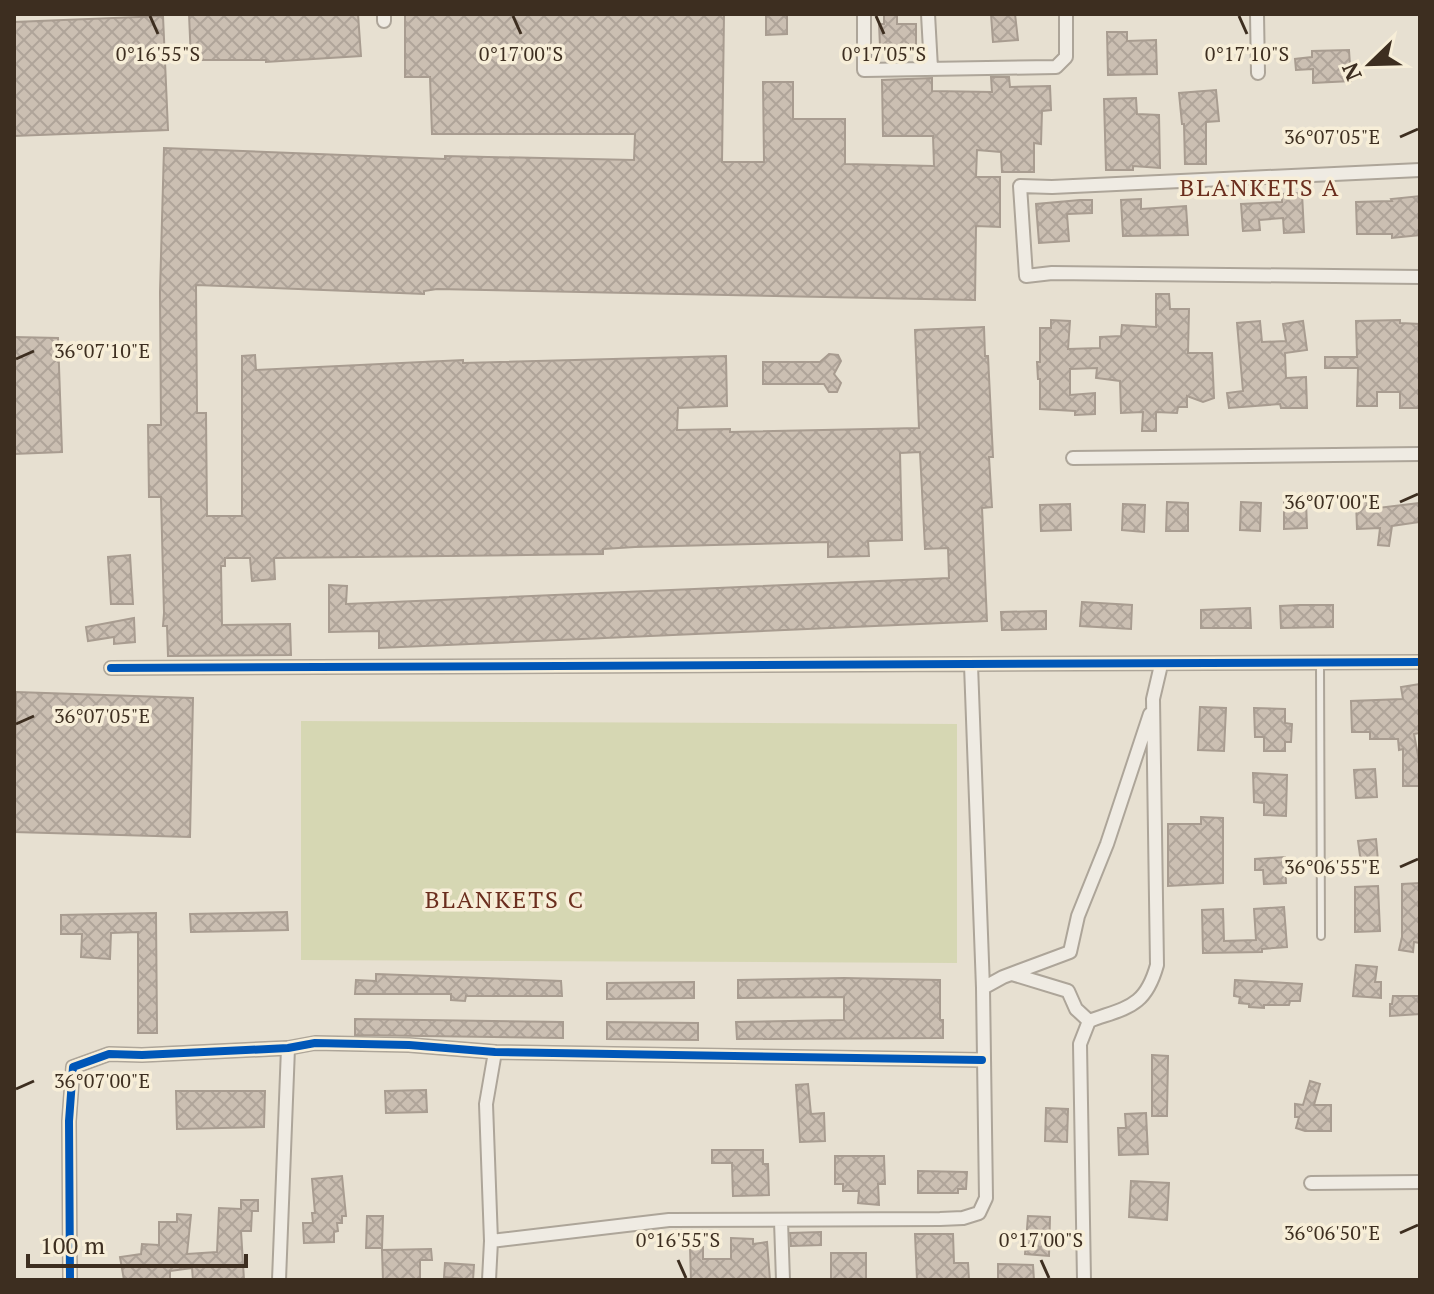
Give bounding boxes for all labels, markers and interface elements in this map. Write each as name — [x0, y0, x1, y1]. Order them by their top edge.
north arrow — [1330, 24, 1410, 104]
text: 0°16'55"S — [116, 40, 200, 67]
text: 0°17'00"S — [479, 40, 563, 67]
text: 0°17'05"S — [842, 40, 926, 67]
text: 0°17'10"S — [1205, 40, 1289, 67]
text: N — [1334, 58, 1368, 85]
text: 36°07'05"E — [1284, 123, 1380, 150]
district label: BLANKETS A — [1180, 171, 1340, 203]
text: 36°07'10"E — [54, 337, 150, 364]
text: 36°07'00"E — [1284, 488, 1380, 515]
text: 36°07'05"E — [54, 702, 150, 729]
text: 36°06'55"E — [1284, 853, 1380, 880]
district label: BLANKETS C — [425, 883, 585, 915]
text: 36°07'00"E — [54, 1067, 150, 1094]
scale bar — [28, 1218, 246, 1268]
text: 36°06'50"E — [1284, 1219, 1380, 1246]
text: 0°16'55"S — [636, 1226, 720, 1253]
text: 0°17'00"S — [999, 1226, 1083, 1253]
text: 100 m — [40, 1229, 105, 1261]

